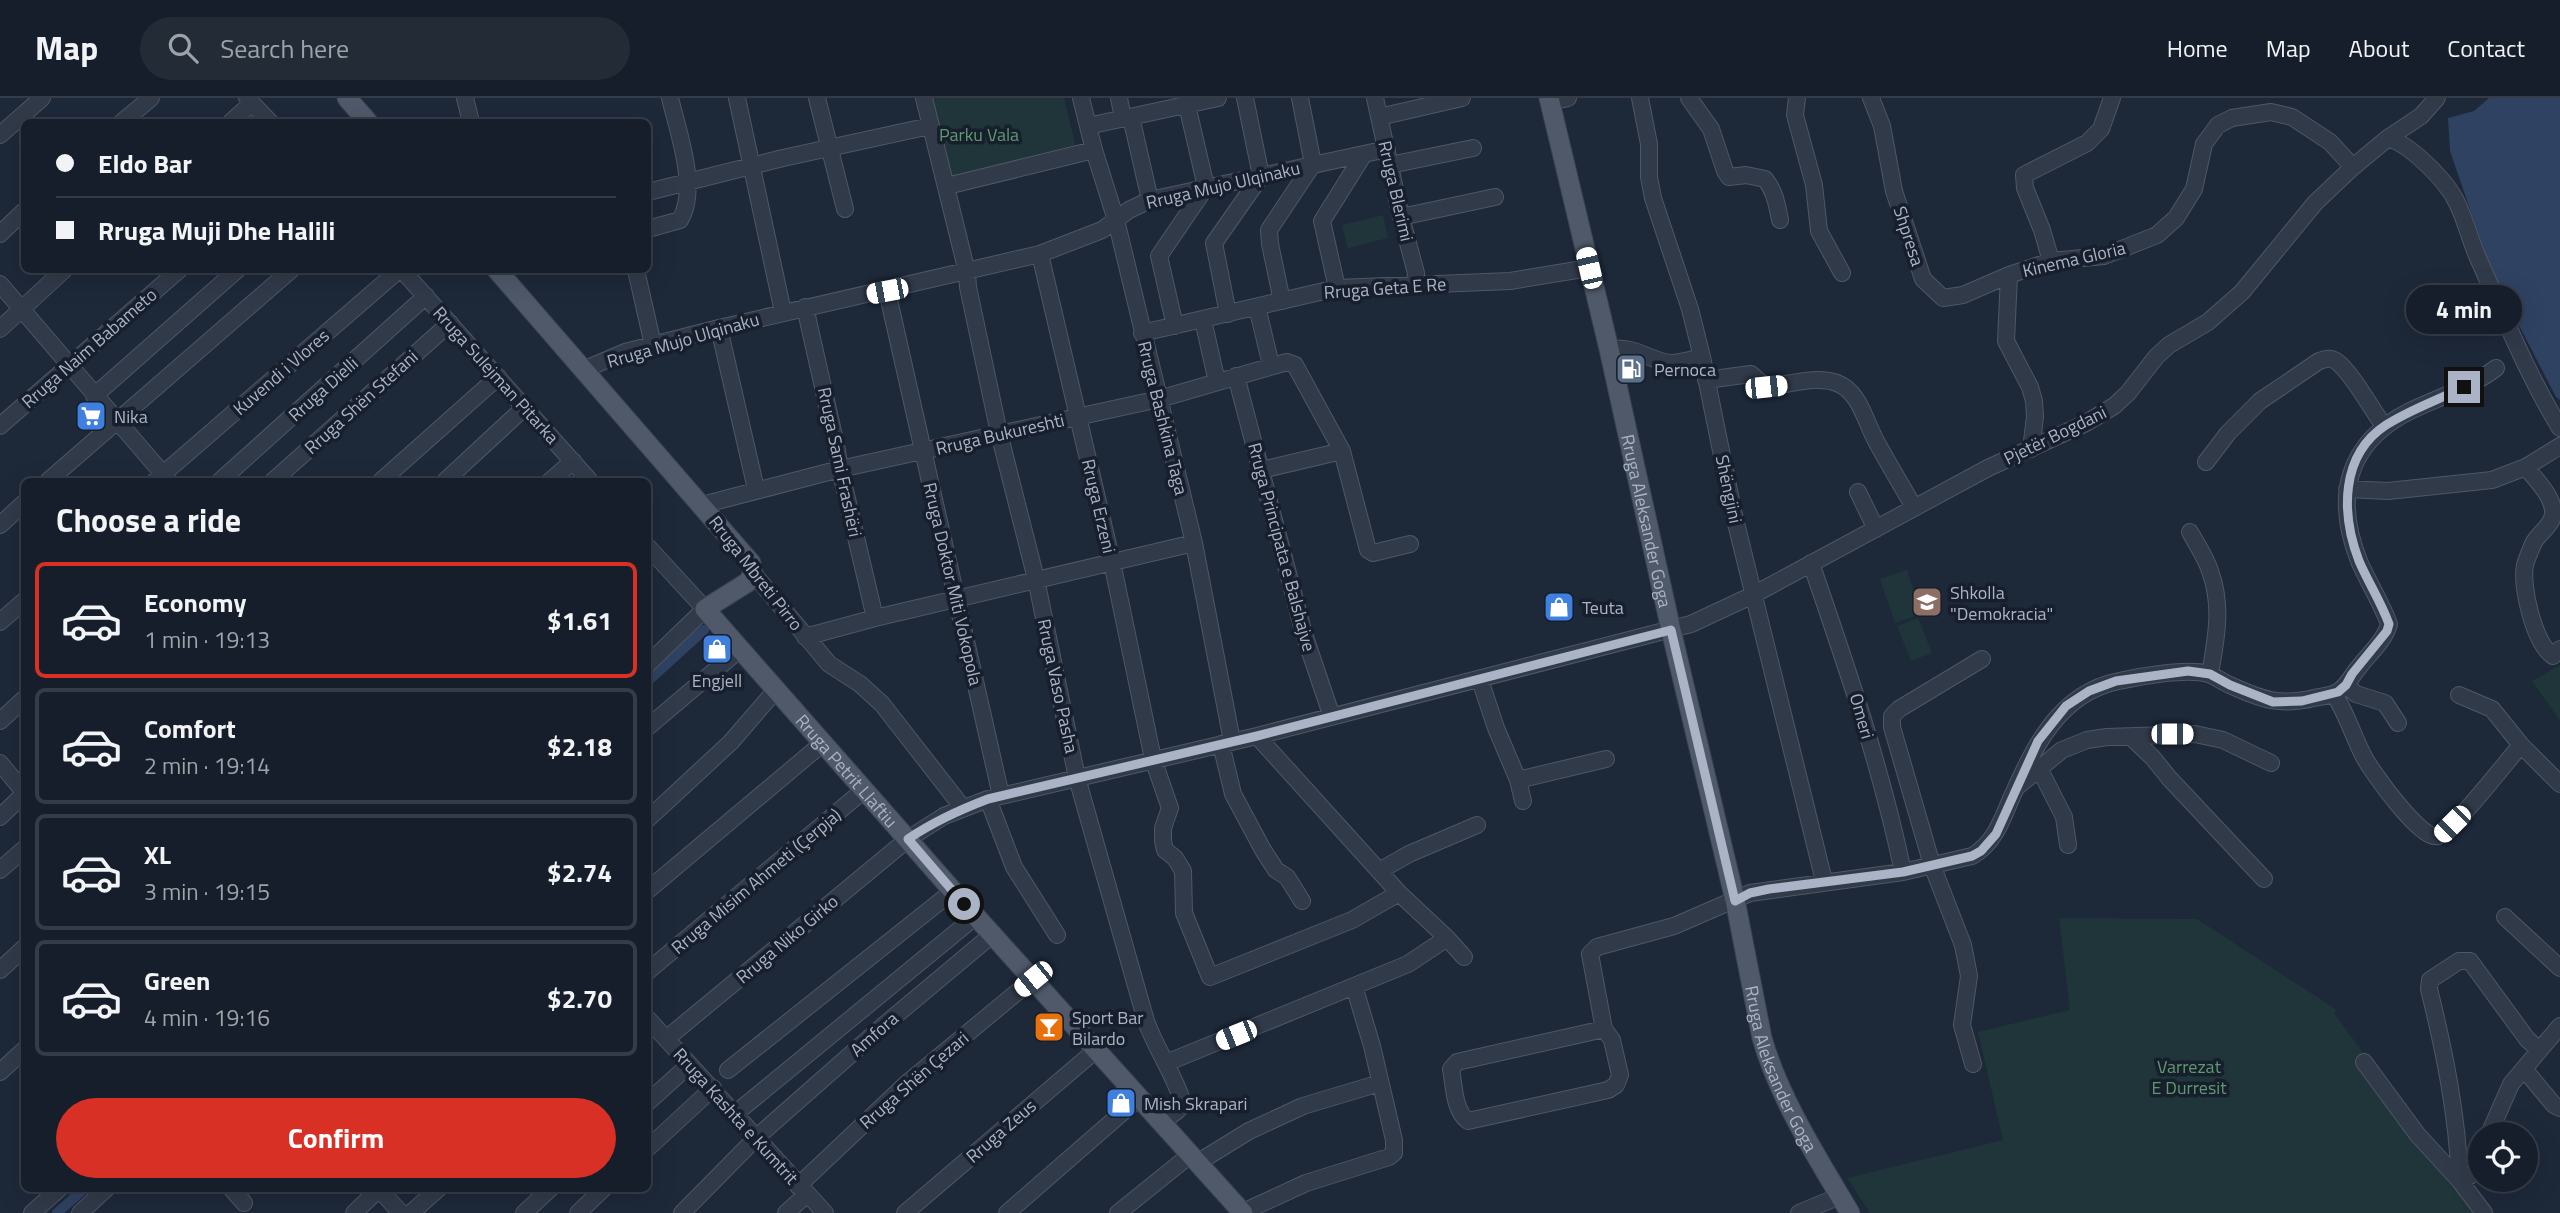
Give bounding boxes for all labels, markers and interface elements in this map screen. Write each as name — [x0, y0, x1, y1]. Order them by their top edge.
search box — [140, 17, 630, 80]
text: Map — [35, 23, 98, 73]
icon: search — [164, 29, 202, 67]
text: Search here — [220, 29, 349, 68]
text: Home — [2167, 30, 2228, 66]
text: Map — [2266, 30, 2311, 66]
text: About — [2349, 30, 2409, 66]
text: Contact — [2447, 30, 2525, 66]
park label: Parku Vala — [939, 121, 1019, 148]
street label: Rruga Blerimi — [1371, 138, 1421, 244]
text: Eldo Bar — [98, 144, 192, 183]
street label: Rruga Mujo Ulqinaku — [1143, 154, 1303, 216]
street label: Shpresa — [1887, 203, 1931, 269]
text: Rruga Muji Dhe Halili — [98, 211, 335, 250]
street label: Kinema Gloria — [2020, 234, 2128, 284]
car — [1575, 245, 1604, 291]
street label: Rruga Geta E Re — [1323, 270, 1447, 306]
car — [865, 277, 910, 305]
street label: Rruga Naim Babameto — [15, 281, 163, 415]
callout: 4 min — [2406, 286, 2522, 334]
text: 4 min — [2436, 292, 2492, 327]
street label: Rruga Sulejman Pitarka — [427, 300, 565, 450]
street label: Rruga Mujo Ulqinaku — [604, 305, 762, 375]
street label: Kuvendi i Vlores — [227, 323, 335, 421]
street label: Rruga Bashkina Taga — [1131, 338, 1195, 498]
street label: Rruga Shën Stefani — [298, 344, 424, 460]
street label: Rruga Dielli — [282, 350, 364, 428]
fuel station icon: Pernoca — [1614, 352, 1648, 386]
place label: Pernoca — [1654, 356, 1716, 383]
route end — [2448, 371, 2480, 403]
car — [1745, 374, 1788, 400]
street label: Rruga Sami Frashëri — [811, 385, 869, 539]
street label: Pjetër Bogdani — [1999, 398, 2111, 472]
supermarket icon: Nika — [74, 399, 108, 433]
place label: Nika — [114, 403, 148, 430]
street label: Rruga Bukureshti — [933, 406, 1067, 462]
street label: Rruga Aleksander Goga — [1615, 432, 1679, 610]
street label: Rruga Principata e Balshajve — [1241, 440, 1323, 654]
street label: Shëngjini — [1709, 452, 1749, 526]
street label: Rruga Erzeni — [1075, 456, 1123, 556]
street label: Rruga Doktor Miti Vokopola — [916, 480, 990, 688]
text: Choose a ride — [56, 496, 241, 544]
street label: Rruga Mbreti Pirro — [702, 510, 810, 636]
place label: Shkolla "Demokracia" — [1950, 579, 2053, 627]
text: Economy — [144, 583, 246, 622]
school or university icon: Shkolla "Demokracia" — [1910, 585, 1944, 619]
icon: car — [60, 589, 123, 652]
shop icon: Teuta — [1542, 590, 1576, 624]
place label: Teuta — [1582, 594, 1624, 621]
text: $1.61 — [547, 601, 612, 640]
street label: Rruga Vaso Pasha — [1031, 616, 1085, 756]
text: 1 min · 19:13 — [144, 622, 270, 657]
shop icon: Engjell — [700, 632, 734, 666]
place label: Engjell — [692, 667, 742, 694]
street label: Omeri — [1843, 690, 1881, 742]
street label: Rruga Petrit Llaftiu — [790, 708, 904, 833]
text: Comfort — [144, 709, 236, 748]
icon: car — [60, 715, 123, 778]
car — [2152, 724, 2194, 745]
text: $2.18 — [547, 727, 612, 766]
text: 2 min · 19:14 — [144, 748, 270, 783]
street label: Rruga Misim Ahmeti (Çerpja) — [665, 802, 847, 960]
car — [2430, 802, 2475, 846]
text: XL — [144, 835, 171, 874]
icon: car — [60, 841, 123, 904]
text: $2.74 — [547, 853, 612, 892]
text: 3 min · 19:15 — [144, 874, 270, 909]
street label: Rruga Niko Girko — [730, 888, 844, 990]
route start — [948, 888, 980, 920]
car — [1011, 958, 1056, 1000]
text: Green — [144, 961, 210, 1000]
icon: car — [60, 967, 123, 1030]
text: $2.70 — [547, 979, 612, 1018]
street label: Rruga Aleksander Goga — [1739, 983, 1825, 1157]
text: 4 min · 19:16 — [144, 1000, 270, 1035]
place label: Sport Bar Bilardo — [1072, 1004, 1144, 1052]
street label: Amfora — [844, 1005, 904, 1063]
bar icon: Sport Bar Bilardo — [1032, 1010, 1066, 1044]
car — [1213, 1017, 1260, 1053]
street label: Rruga Shën Çezari — [853, 1025, 975, 1135]
street label: Rruga Kashta e Kumtrit — [667, 1042, 805, 1191]
park label: Varrezat E Durresit — [2151, 1053, 2227, 1101]
shop icon: Mish Skrapari — [1104, 1086, 1138, 1120]
place label: Mish Skrapari — [1144, 1090, 1247, 1117]
street label: Rruga Zeus — [960, 1093, 1042, 1169]
button: Confirm — [56, 1098, 616, 1178]
map controls — [2468, 1122, 2538, 1192]
button: locate — [2468, 1122, 2538, 1192]

